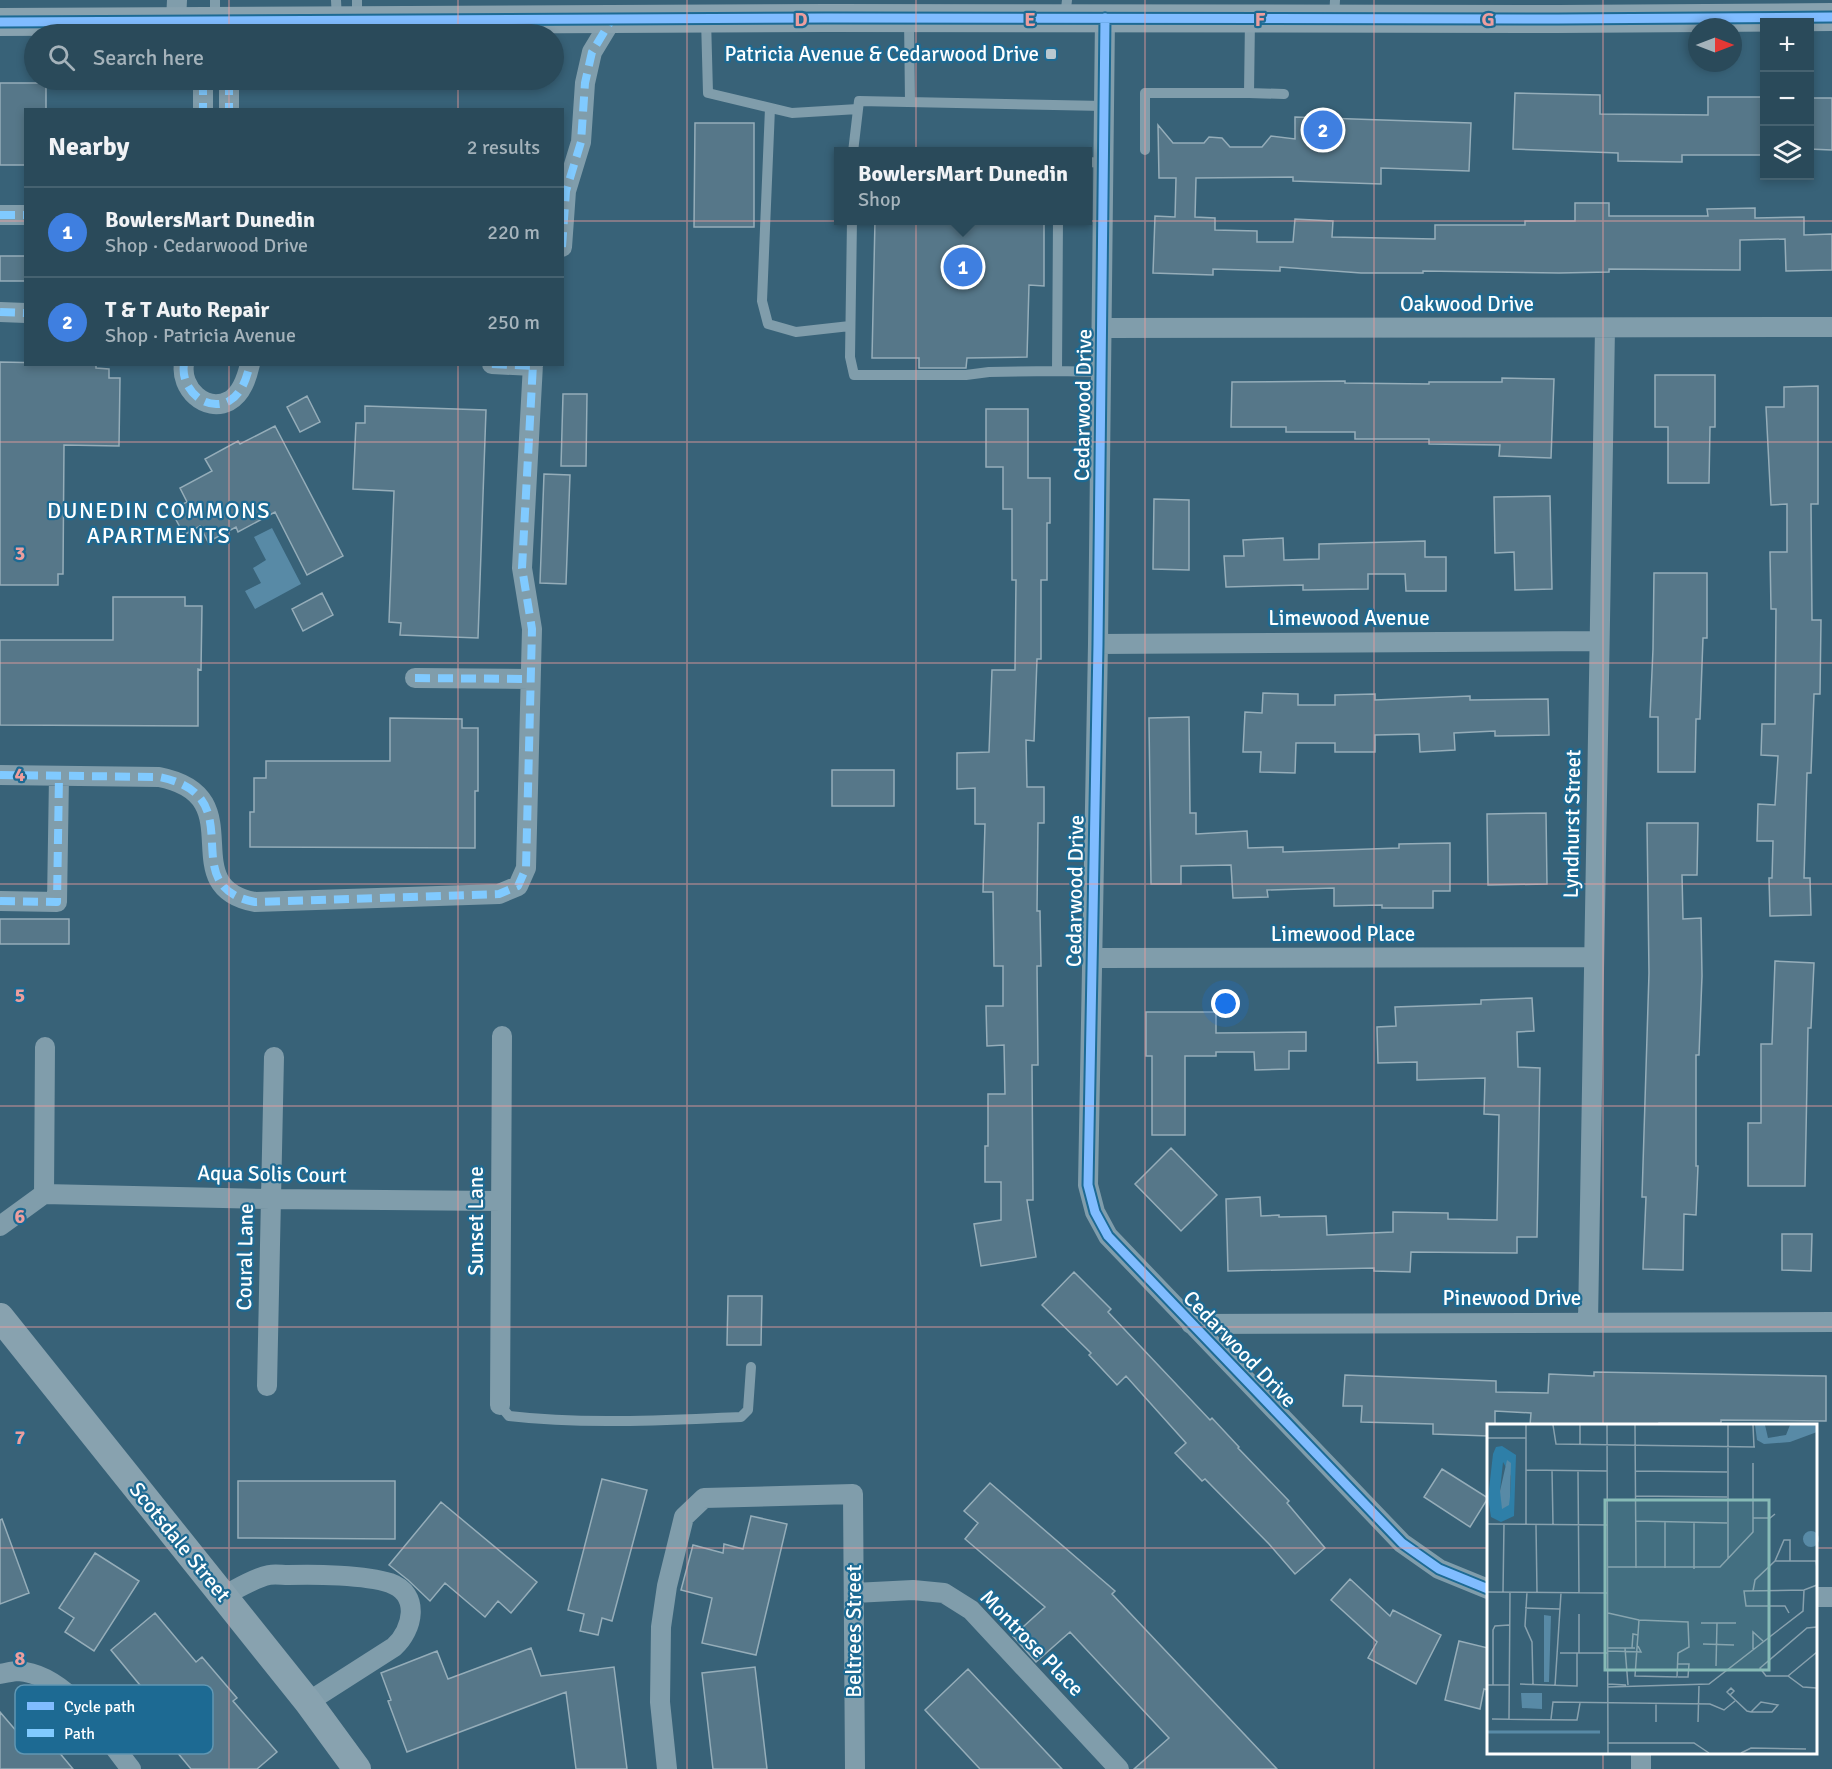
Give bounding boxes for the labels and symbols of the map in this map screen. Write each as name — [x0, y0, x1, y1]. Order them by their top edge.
text: D — [794, 7, 808, 32]
text: E — [1024, 7, 1036, 32]
text: F — [1255, 7, 1266, 32]
text: G — [1481, 7, 1495, 32]
north arrow — [1688, 18, 1742, 72]
place label: Patricia Avenue & Cedarwood Drive — [724, 41, 1039, 67]
marker: Patricia Avenue & Cedarwood Drive — [1044, 47, 1058, 61]
pin: 2 — [1304, 108, 1342, 152]
pin: 1 — [944, 244, 982, 290]
street label: Oakwood Drive — [1400, 291, 1534, 317]
street label: Cedarwood Drive — [1069, 329, 1097, 481]
district label: DUNEDIN COMMONS APARTMENTS — [47, 497, 271, 549]
text: 3 — [15, 541, 25, 566]
street label: Limewood Avenue — [1268, 605, 1430, 631]
street label: Lyndhurst Street — [1558, 749, 1586, 899]
text: 4 — [15, 762, 26, 787]
street label: Cedarwood Drive — [1061, 815, 1089, 967]
street label: Limewood Place — [1271, 921, 1415, 947]
text: 5 — [15, 983, 25, 1008]
your location — [1211, 989, 1240, 1018]
street label: Aqua Solis Court — [197, 1160, 347, 1188]
street label: Sunset Lane — [463, 1166, 489, 1276]
street label: Coural Lane — [231, 1203, 259, 1311]
text: 6 — [15, 1204, 26, 1229]
street label: Cedarwood Drive — [1178, 1285, 1302, 1413]
street label: Pinewood Drive — [1443, 1285, 1581, 1311]
inset map — [1487, 1424, 1817, 1754]
text: 7 — [15, 1425, 26, 1450]
street label: Scotsdale Street — [124, 1477, 236, 1607]
street label: Beltrees Street — [841, 1564, 867, 1698]
street label: Montrose Place — [975, 1584, 1089, 1702]
text: 8 — [15, 1646, 26, 1671]
legend — [15, 1685, 213, 1754]
text: Cycle path — [64, 1697, 135, 1717]
text: Path — [64, 1724, 95, 1744]

